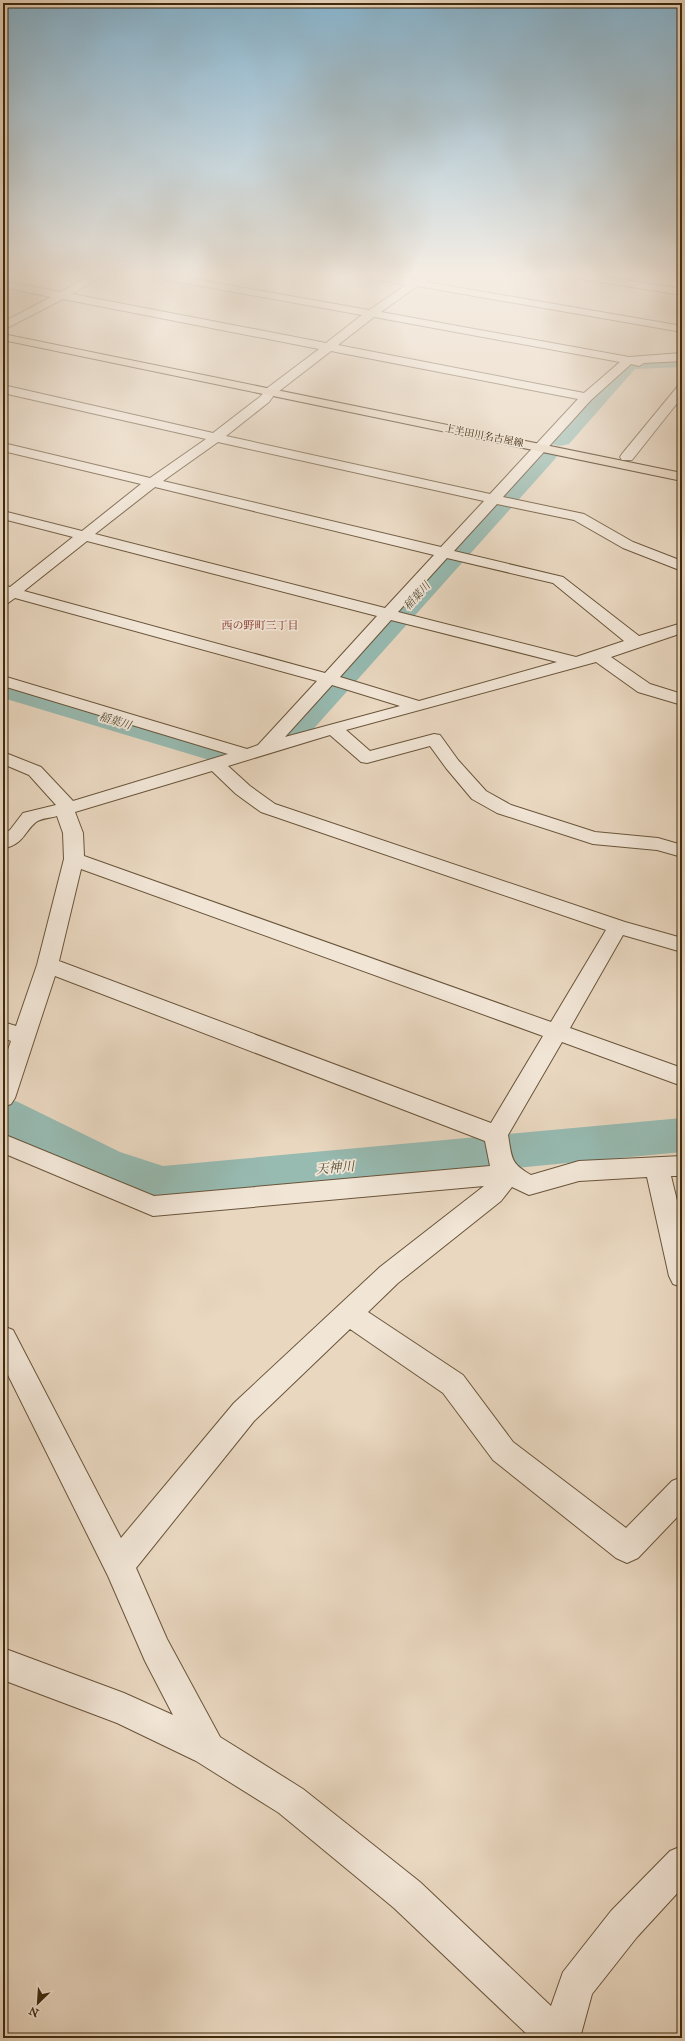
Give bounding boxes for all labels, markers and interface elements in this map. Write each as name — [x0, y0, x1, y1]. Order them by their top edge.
street label: 上半田川名古屋線 — [444, 422, 524, 450]
water label: 稲葉川 — [401, 579, 434, 613]
district label: 西の野町三丁目 — [222, 619, 299, 632]
water label: 稲葉川 — [97, 710, 134, 732]
water label: 天神川 — [315, 1158, 357, 1178]
north arrow — [18, 1983, 58, 2023]
text: N — [26, 2003, 41, 2019]

